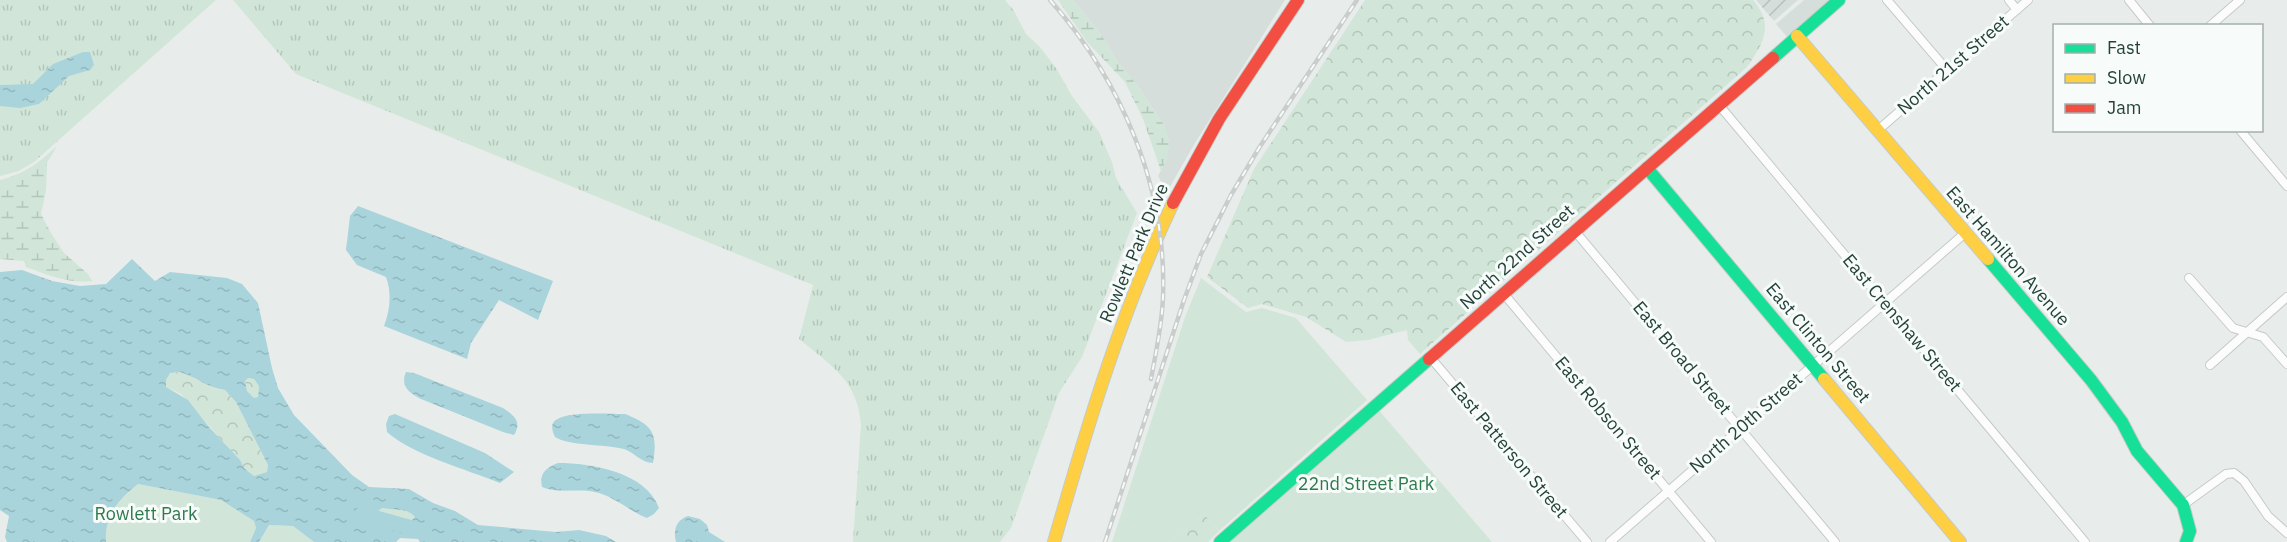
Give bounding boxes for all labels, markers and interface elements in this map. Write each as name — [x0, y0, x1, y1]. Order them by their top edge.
street label: North 21st Street — [1892, 10, 2013, 119]
legend — [2053, 24, 2263, 132]
text: Fast — [2107, 36, 2141, 59]
text: Slow — [2107, 66, 2146, 89]
text: Jam — [2107, 96, 2142, 119]
street label: Rowlett Park Drive — [1094, 180, 1173, 326]
street label: East Hamilton Avenue — [1941, 181, 2075, 330]
street label: North 22nd Street — [1455, 199, 1579, 314]
street label: East Crenshaw Street — [1838, 249, 1967, 396]
street label: East Clinton Street — [1761, 278, 1875, 408]
street label: East Broad Street — [1628, 296, 1737, 419]
street label: East Robson Street — [1550, 351, 1667, 484]
street label: North 20th Street — [1685, 367, 1807, 478]
street label: East Patterson Street — [1446, 377, 1573, 523]
park label: 22nd Street Park — [1298, 472, 1435, 495]
park label: Rowlett Park — [95, 502, 198, 525]

